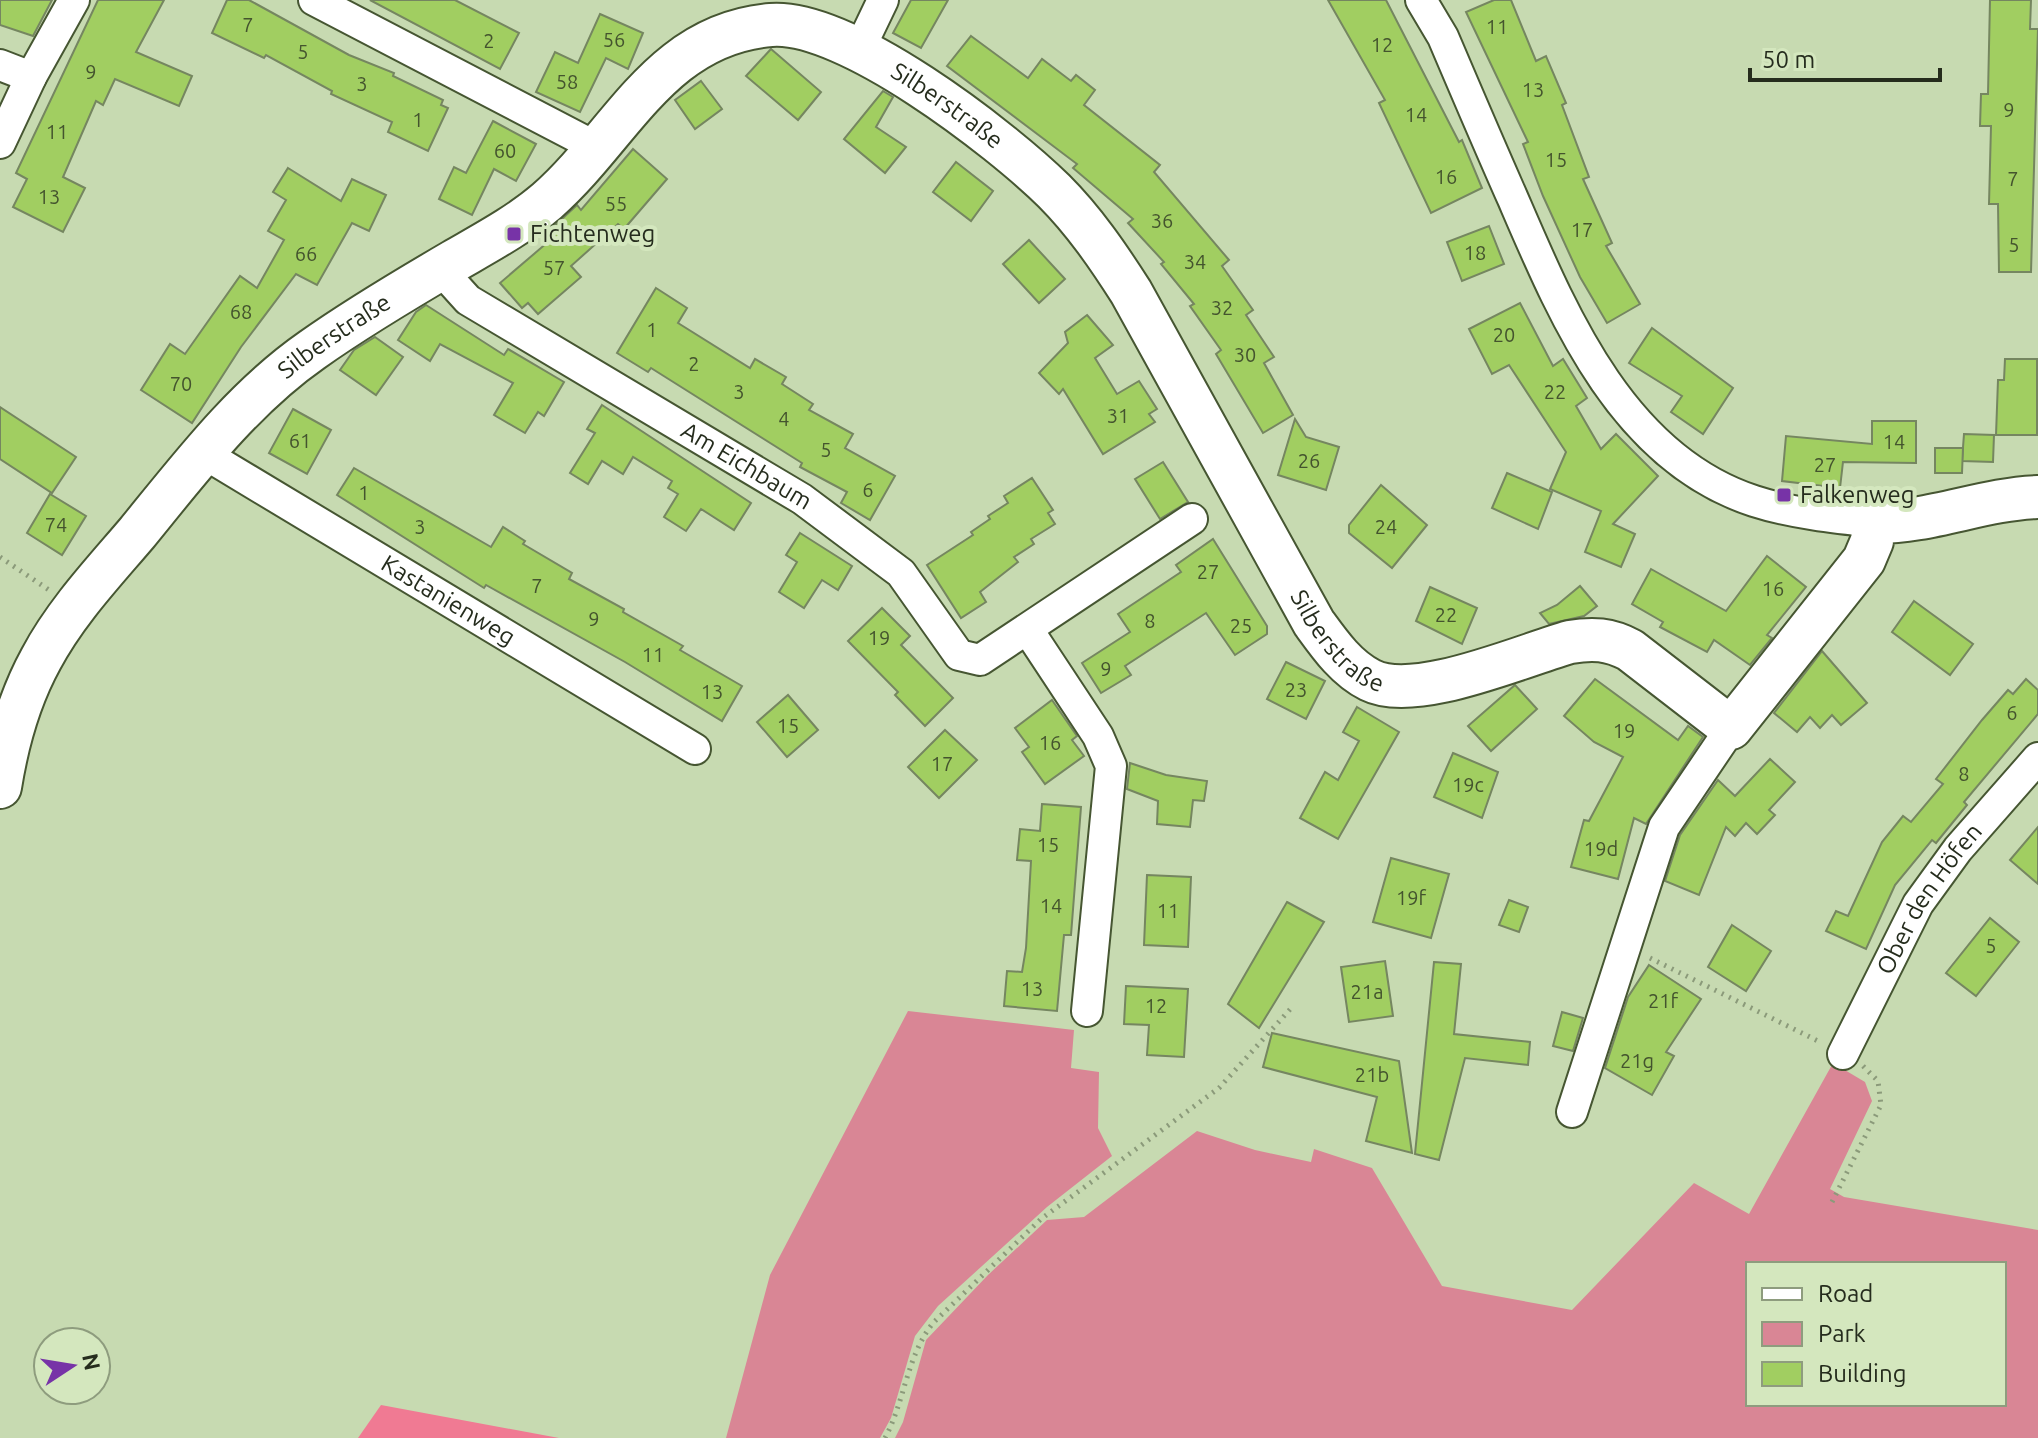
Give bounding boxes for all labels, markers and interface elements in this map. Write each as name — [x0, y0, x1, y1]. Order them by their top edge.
house number: 7 — [242, 13, 254, 36]
house number: 11 — [1486, 15, 1508, 38]
house number: 56 — [603, 28, 625, 51]
house number: 2 — [483, 29, 495, 52]
scale bar — [1750, 32, 1940, 82]
house number: 12 — [1371, 33, 1393, 56]
house number: 5 — [297, 40, 309, 63]
text: 50 m — [1762, 46, 1815, 73]
street label: Silberstraße — [887, 57, 1009, 154]
house number: 9 — [85, 60, 97, 83]
house number: 58 — [556, 70, 578, 93]
house number: 3 — [356, 72, 368, 95]
house number: 13 — [1522, 78, 1544, 101]
house number: 9 — [2003, 98, 2015, 121]
house number: 14 — [1405, 103, 1427, 126]
house number: 1 — [412, 108, 424, 131]
house number: 11 — [46, 120, 68, 143]
house number: 60 — [494, 139, 516, 162]
house number: 15 — [1545, 148, 1567, 171]
house number: 16 — [1435, 165, 1457, 188]
house number: 7 — [2007, 167, 2019, 190]
house number: 13 — [38, 185, 60, 208]
house number: 55 — [605, 192, 627, 215]
house number: 36 — [1151, 209, 1173, 232]
house number: 17 — [1571, 218, 1593, 241]
place label: Fichtenweg — [530, 220, 655, 247]
marker: Fichtenweg — [505, 225, 523, 243]
house number: 5 — [2008, 233, 2020, 256]
house number: 18 — [1464, 241, 1486, 264]
house number: 66 — [295, 242, 317, 265]
house number: 34 — [1184, 250, 1206, 273]
house number: 57 — [543, 256, 565, 279]
street label: Silberstraße — [272, 288, 395, 384]
house number: 32 — [1211, 296, 1233, 319]
house number: 68 — [230, 300, 252, 323]
house number: 1 — [646, 318, 658, 341]
house number: 20 — [1493, 323, 1515, 346]
house number: 30 — [1234, 343, 1256, 366]
house number: 2 — [688, 352, 700, 375]
house number: 70 — [170, 372, 192, 395]
house number: 3 — [733, 380, 745, 403]
house number: 22 — [1544, 380, 1566, 403]
house number: 31 — [1107, 404, 1129, 427]
house number: 4 — [778, 407, 790, 430]
street label: Am Eichbaum — [677, 416, 817, 515]
house number: 61 — [289, 429, 311, 452]
house number: 14 — [1883, 430, 1905, 453]
house number: 5 — [820, 438, 832, 461]
house number: 26 — [1298, 449, 1320, 472]
house number: 27 — [1814, 453, 1836, 476]
house number: 6 — [862, 478, 874, 501]
house number: 1 — [358, 481, 370, 504]
place label: Falkenweg — [1800, 481, 1915, 508]
marker: Falkenweg — [1775, 486, 1793, 504]
house number: 74 — [45, 513, 67, 536]
house number: 3 — [414, 515, 426, 538]
house number: 24 — [1375, 515, 1397, 538]
street label: Kastanienweg — [377, 549, 520, 651]
house number: 27 — [1197, 560, 1219, 583]
house number: 7 — [531, 574, 543, 597]
house number: 16 — [1762, 577, 1784, 600]
street label: Silberstraße — [1285, 585, 1387, 697]
house number: 22 — [1435, 603, 1457, 626]
house number: 9 — [588, 607, 600, 630]
house number: 8 — [1144, 609, 1156, 632]
house number: 25 — [1230, 614, 1252, 637]
house number: 19 — [868, 626, 890, 649]
house number: 11 — [642, 643, 664, 666]
house number: 9 — [1100, 657, 1112, 680]
house number: 23 — [1285, 678, 1307, 701]
house number: 13 — [701, 680, 723, 703]
house number: 6 — [2006, 701, 2018, 724]
house number: 15 — [777, 714, 799, 737]
house number: 19 — [1613, 719, 1635, 742]
house number: 16 — [1039, 731, 1061, 754]
house number: 17 — [931, 752, 953, 775]
house number: 8 — [1958, 762, 1970, 785]
house number: 19c — [1452, 773, 1484, 796]
street label: Ober den Höfen — [1871, 818, 1987, 978]
house number: 15 — [1037, 833, 1059, 856]
house number: 19d — [1584, 837, 1618, 860]
house number: 19f — [1396, 886, 1426, 909]
house number: 14 — [1040, 894, 1062, 917]
house number: 11 — [1157, 899, 1179, 922]
house number: 5 — [1985, 934, 1997, 957]
house number: 13 — [1021, 977, 1043, 1000]
house number: 21a — [1351, 980, 1383, 1003]
house number: 21f — [1648, 989, 1678, 1012]
house number: 12 — [1145, 994, 1167, 1017]
house number: 21g — [1620, 1049, 1654, 1072]
house number: 21b — [1355, 1063, 1389, 1086]
legend — [1746, 1262, 2006, 1406]
text: Road — [1818, 1280, 1873, 1307]
text: Park — [1818, 1320, 1866, 1347]
north arrow — [32, 1326, 112, 1406]
text: N — [78, 1351, 106, 1372]
text: Building — [1818, 1360, 1906, 1387]

